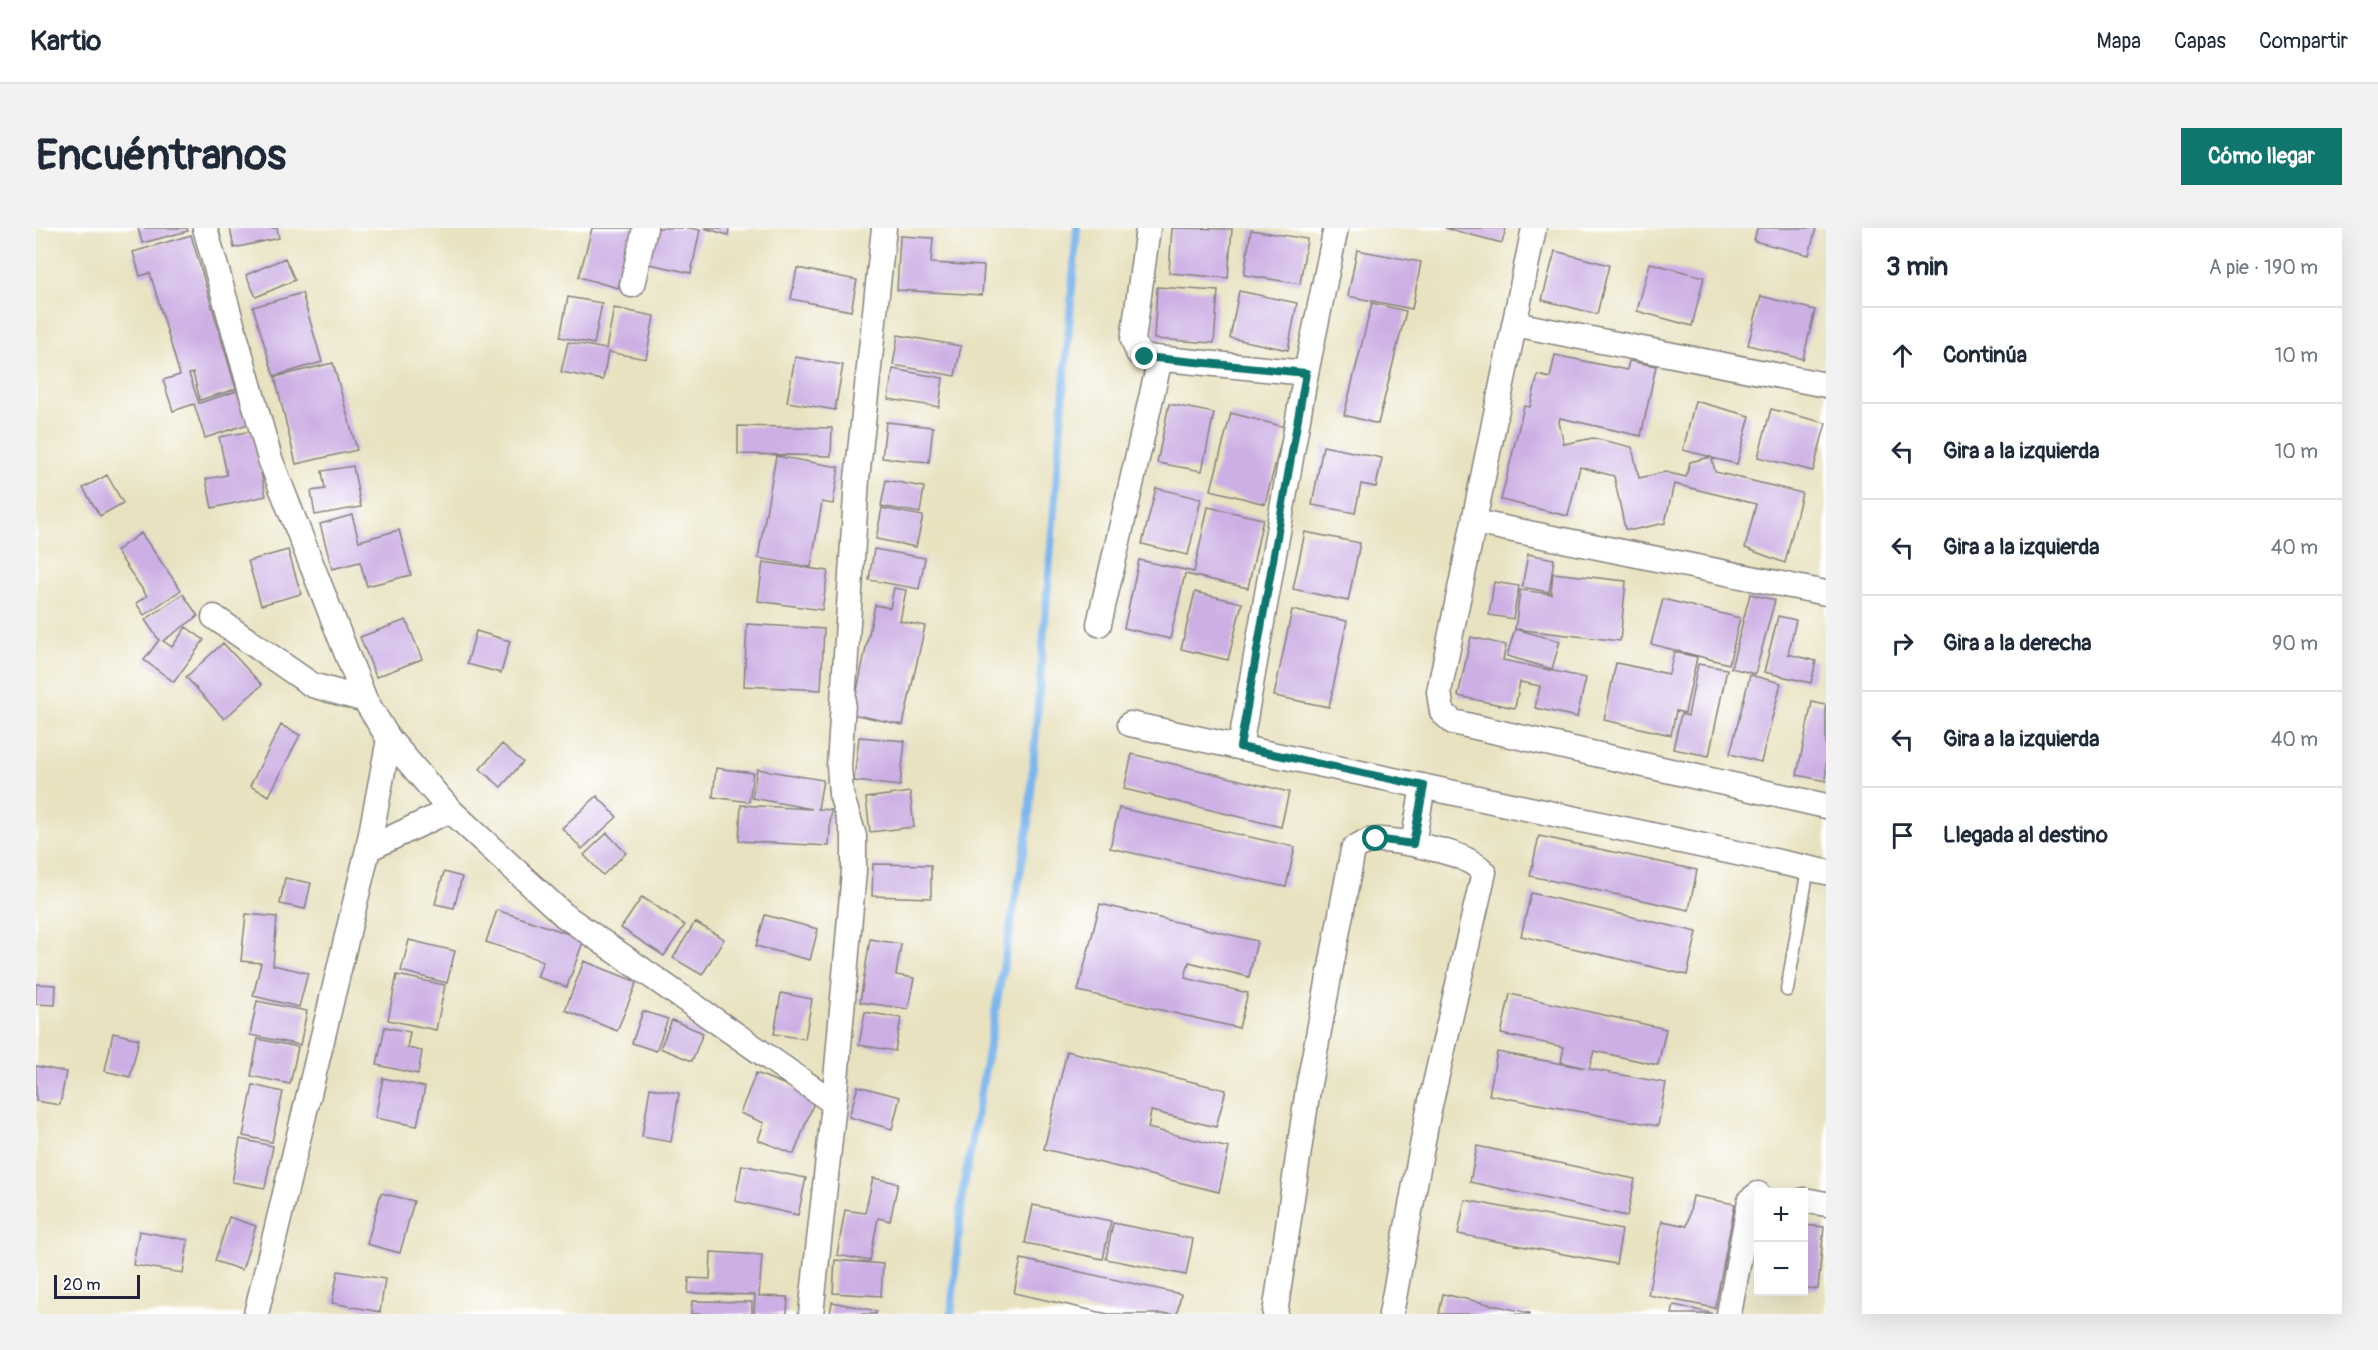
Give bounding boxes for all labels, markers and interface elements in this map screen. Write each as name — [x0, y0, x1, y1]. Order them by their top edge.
text: Kartio — [30, 24, 101, 59]
text: Mapa — [2097, 28, 2141, 55]
text: Capas — [2174, 28, 2226, 55]
text: Compartir — [2259, 28, 2348, 55]
button: Cómo llegar — [2181, 128, 2342, 185]
text: Encuéntranos — [36, 130, 286, 182]
text: 3 min — [1886, 251, 1948, 283]
text: A pie · 190 m — [2209, 255, 2318, 280]
icon: ahead — [1886, 339, 1919, 372]
text: Continúa — [1943, 341, 2027, 369]
route end — [1131, 343, 1157, 369]
text: 10 m — [2274, 343, 2318, 368]
icon: left — [1886, 435, 1919, 468]
text: Gira a la izquierda — [1943, 437, 2100, 465]
text: 10 m — [2274, 439, 2318, 464]
icon: left — [1886, 531, 1919, 564]
text: Gira a la izquierda — [1943, 533, 2100, 561]
text: 40 m — [2271, 535, 2318, 560]
icon: right — [1886, 627, 1919, 660]
text: Gira a la derecha — [1943, 629, 2091, 657]
text: 90 m — [2272, 631, 2318, 656]
icon: left — [1886, 723, 1919, 756]
text: Gira a la izquierda — [1943, 725, 2100, 753]
text: 40 m — [2271, 727, 2318, 752]
icon: arrive — [1886, 819, 1919, 852]
text: Llegada al destino — [1943, 821, 2108, 849]
route start — [1362, 825, 1388, 851]
map controls — [1754, 1188, 1808, 1296]
button: + — [1754, 1188, 1808, 1242]
button: − — [1754, 1242, 1808, 1296]
scale bar — [54, 1272, 140, 1300]
text: 20 m — [63, 1275, 101, 1295]

